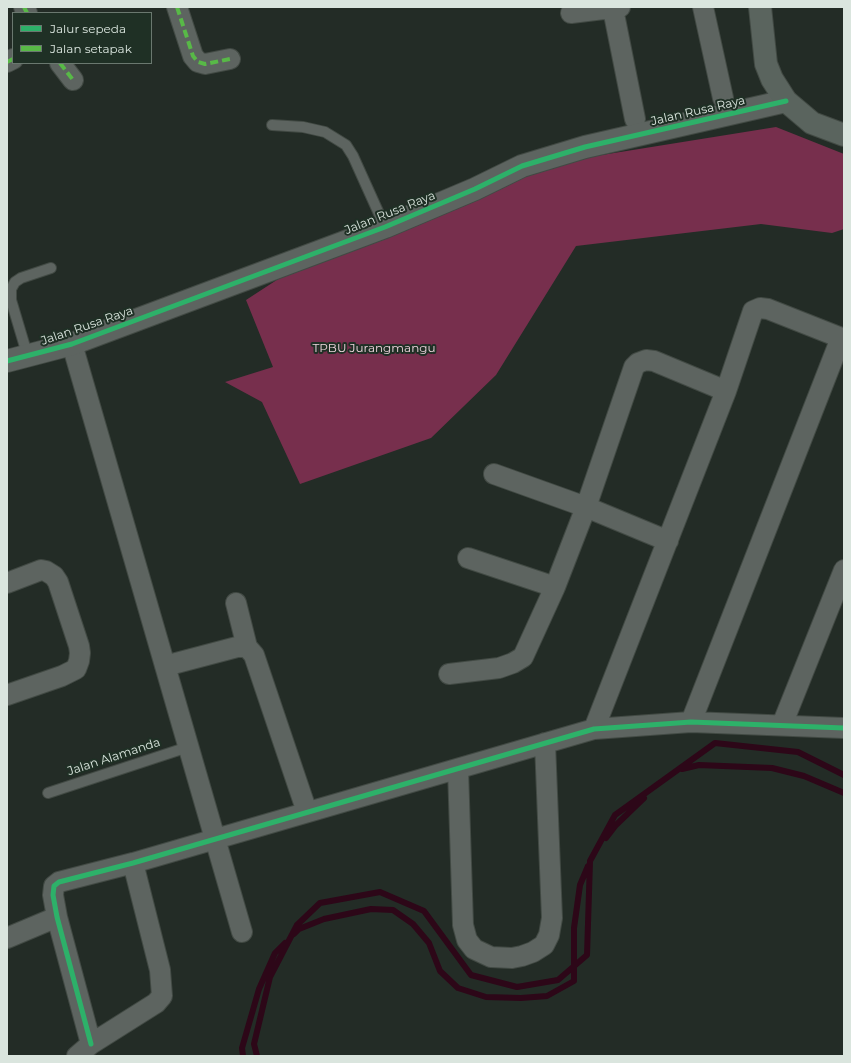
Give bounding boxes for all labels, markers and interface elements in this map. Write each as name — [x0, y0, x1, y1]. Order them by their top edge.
legend — [12, 12, 152, 64]
text: Jalur sepeda — [50, 21, 126, 36]
text: Jalan setapak — [50, 41, 132, 56]
street label: Jalan Rusa Raya — [649, 93, 747, 129]
street label: Jalan Rusa Raya — [343, 188, 437, 238]
street label: Jalan Rusa Raya — [39, 304, 135, 348]
park label: TPBU Jurangmangu — [312, 341, 436, 355]
street label: Jalan Alamanda — [66, 735, 162, 779]

